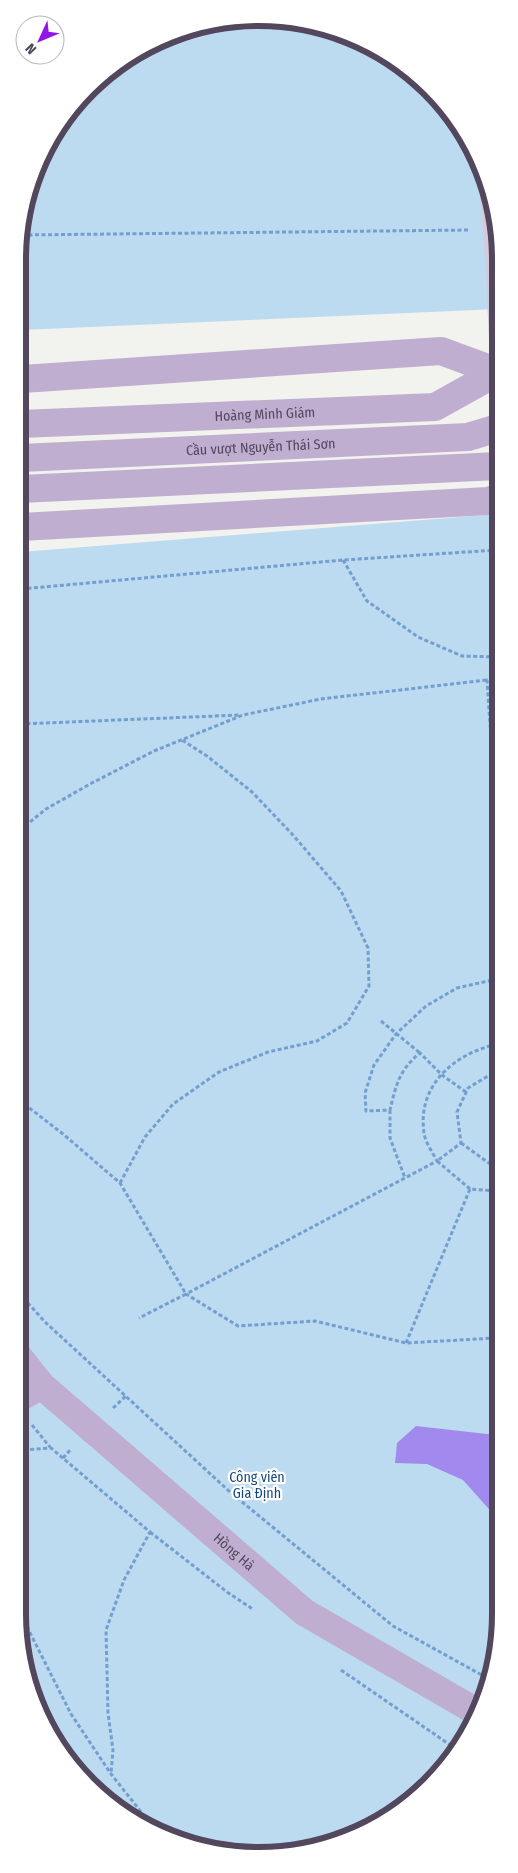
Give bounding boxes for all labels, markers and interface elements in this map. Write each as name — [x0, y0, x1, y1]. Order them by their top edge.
north arrow — [15, 15, 65, 65]
text: N — [22, 40, 40, 58]
street label: Hoàng Minh Giám — [214, 404, 315, 425]
street label: Cầu vượt Nguyễn Thái Sơn — [186, 435, 336, 459]
park label: Công viên Gia Định — [229, 1469, 285, 1502]
street label: Hồng Hà — [210, 1530, 258, 1574]

